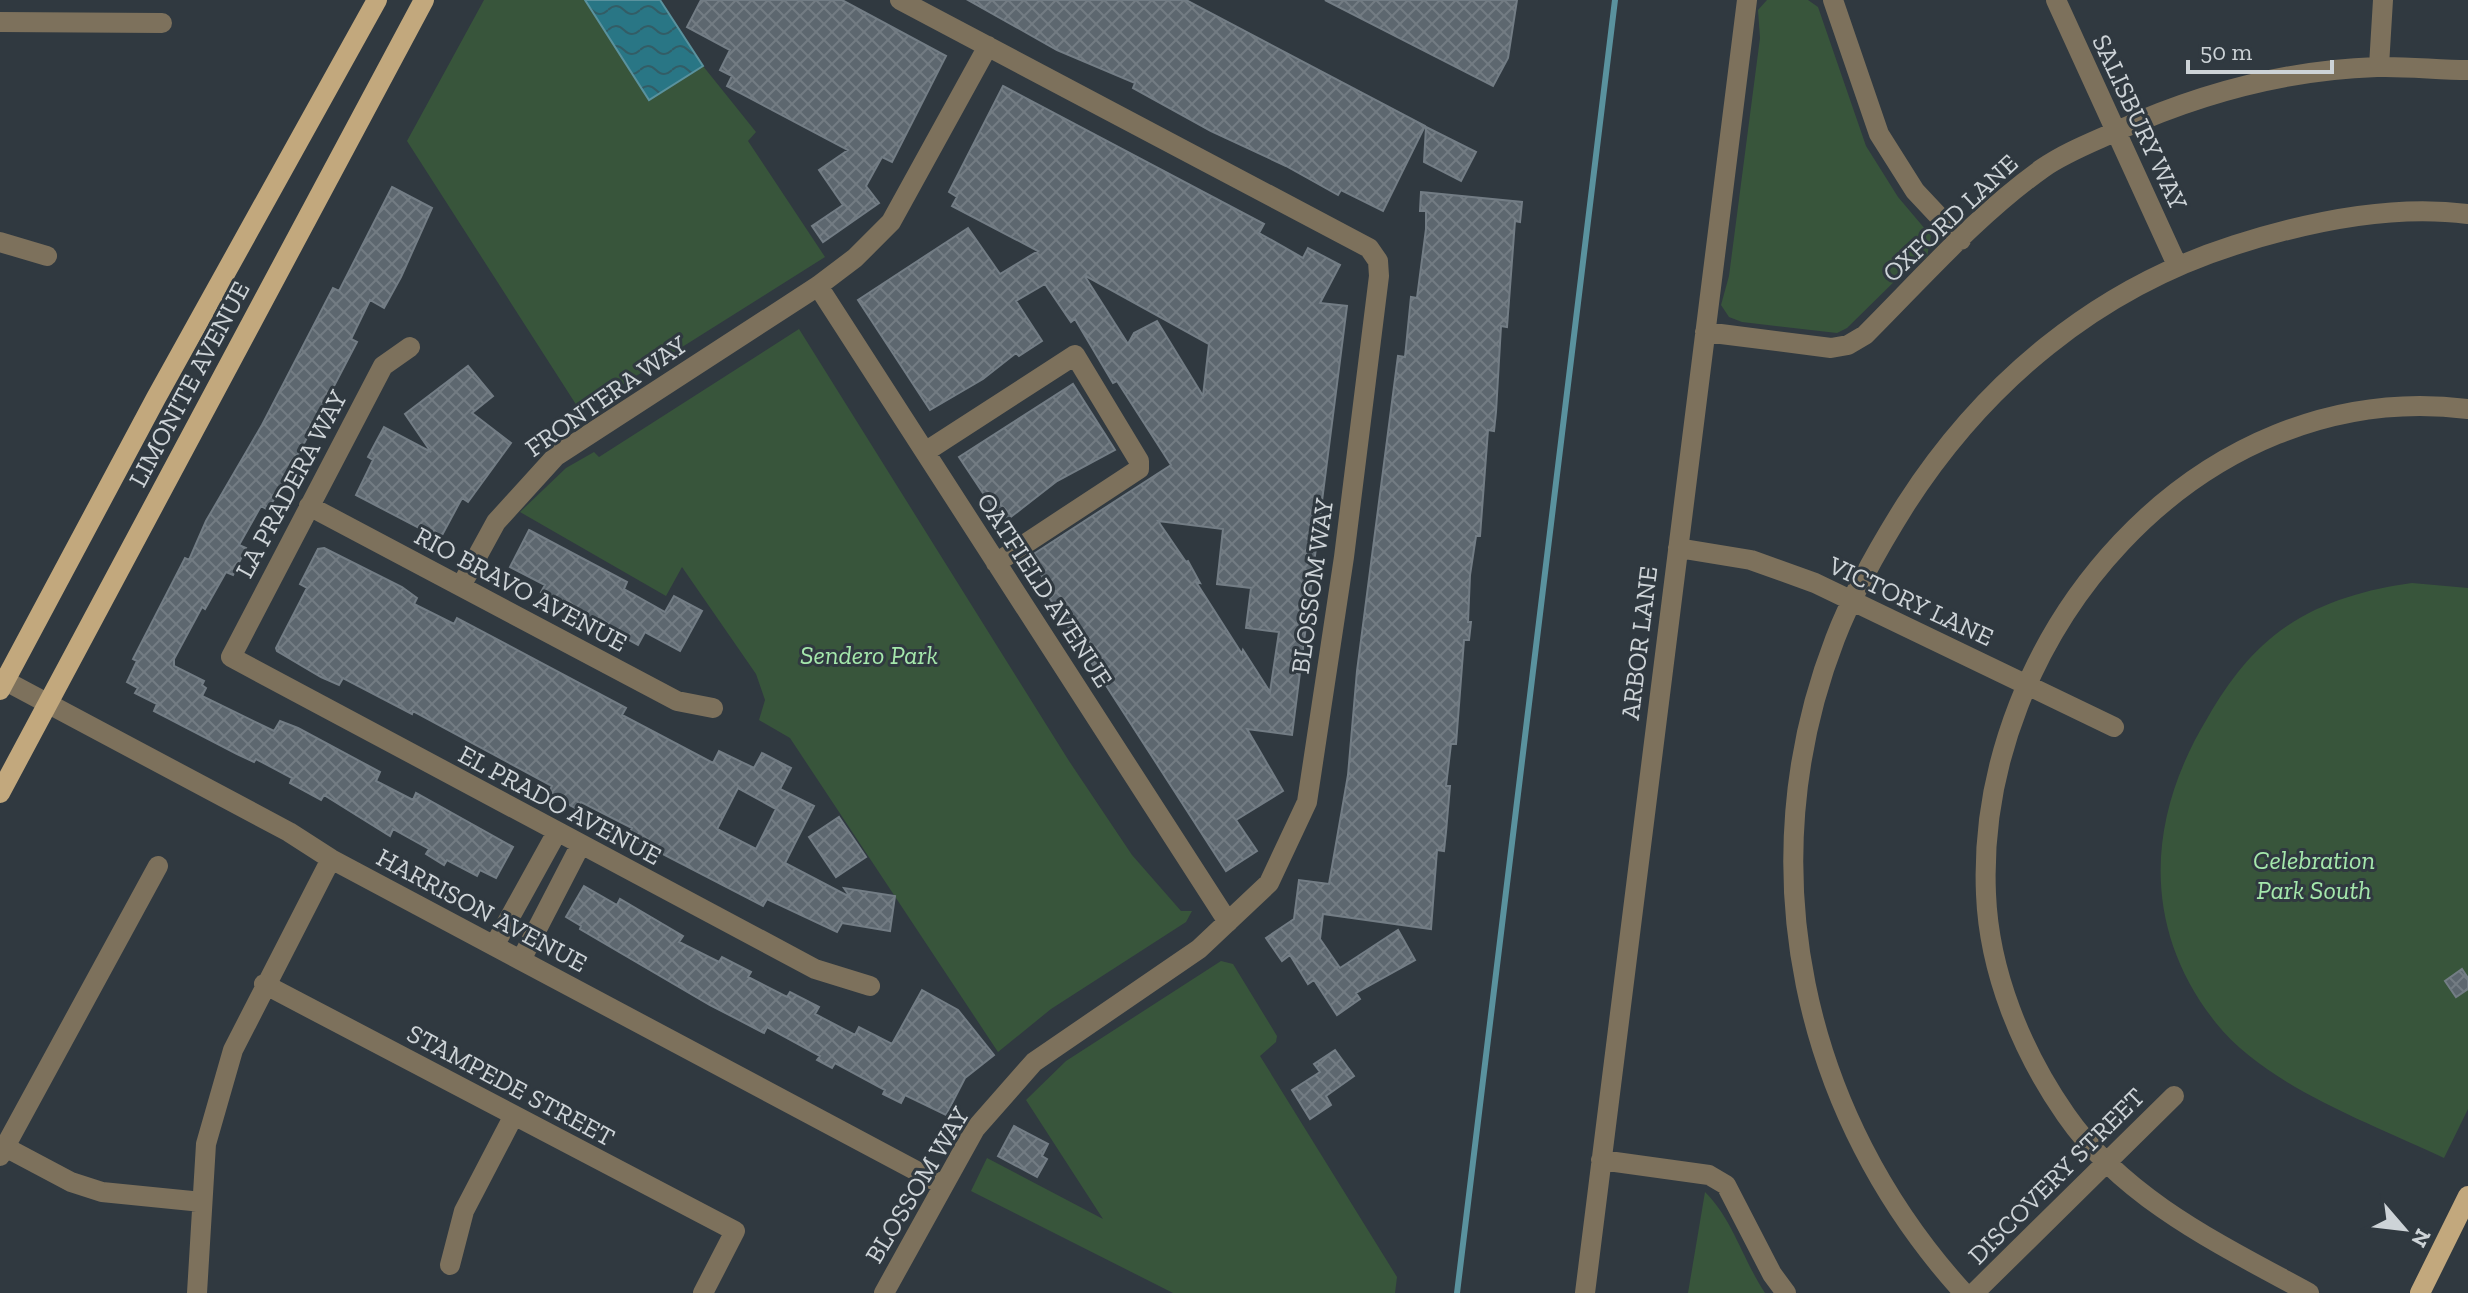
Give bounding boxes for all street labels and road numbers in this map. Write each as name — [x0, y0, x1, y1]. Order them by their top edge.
street label: SALISBURY WAY — [2085, 29, 2195, 215]
street label: OXFORD LANE — [1876, 147, 2024, 289]
street label: LIMONITE AVENUE — [121, 276, 257, 492]
street label: FRONTERA WAY — [519, 328, 693, 464]
street label: LA PRADERA WAY — [228, 385, 354, 583]
street label: OATFIELD AVENUE — [970, 487, 1120, 693]
street label: BLOSSOM WAY — [1284, 496, 1340, 676]
street label: RIO BRAVO AVENUE — [409, 519, 633, 659]
street label: VICTORY LANE — [1823, 548, 1999, 653]
street label: ARBOR LANE — [1614, 564, 1664, 722]
street label: EL PRADO AVENUE — [453, 738, 667, 872]
street label: HARRISON AVENUE — [371, 841, 593, 979]
street label: STAMPEDE STREET — [402, 1017, 620, 1153]
street label: DISCOVERY STREET — [1961, 1081, 2151, 1271]
street label: BLOSSOM WAY — [858, 1101, 976, 1269]

